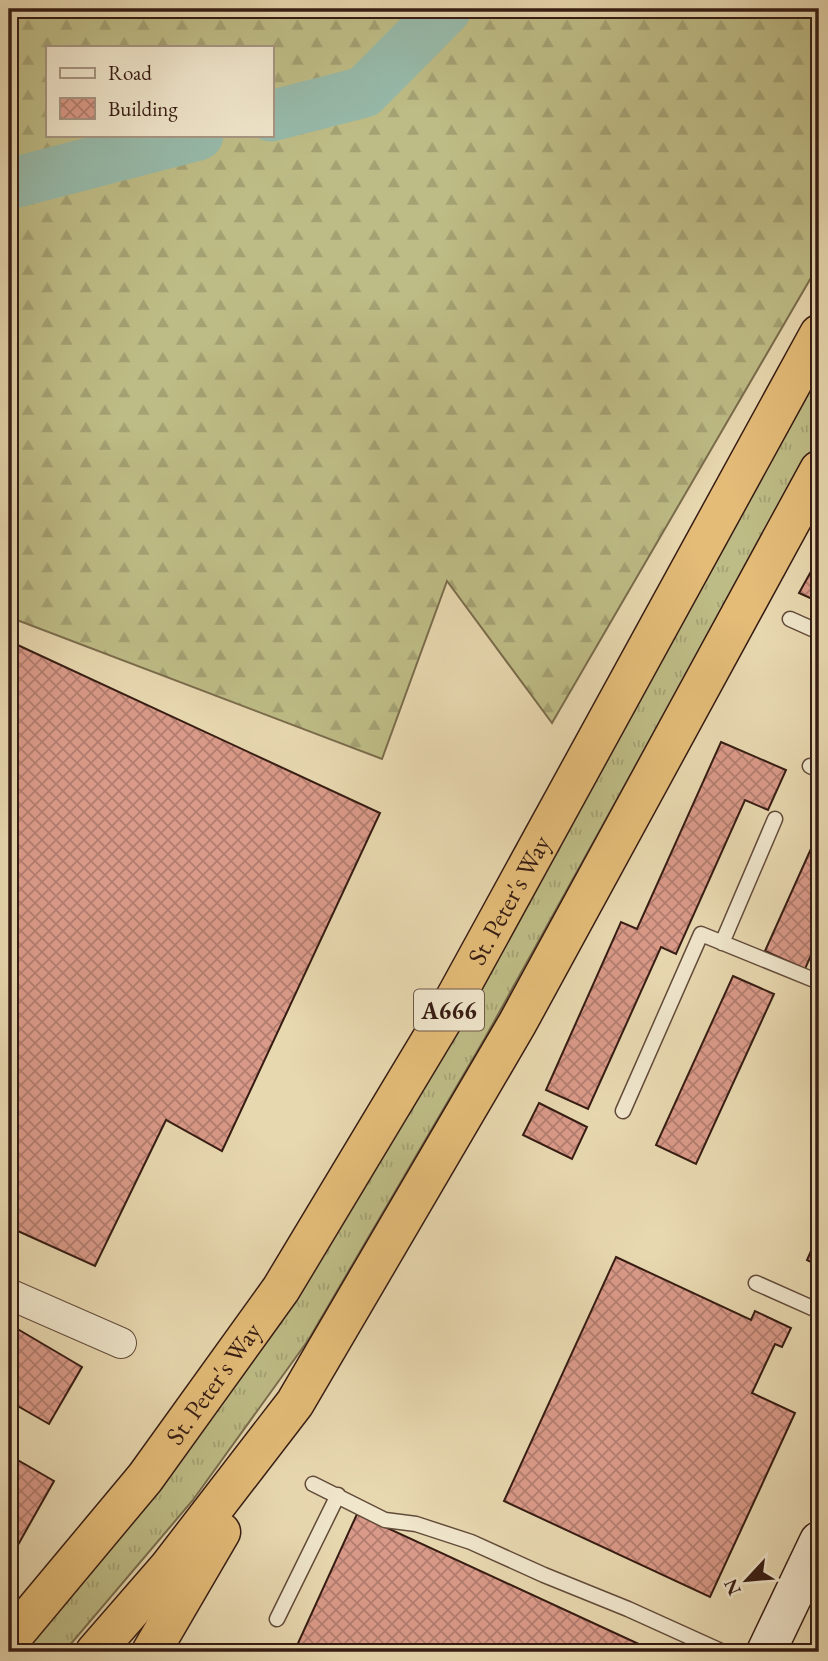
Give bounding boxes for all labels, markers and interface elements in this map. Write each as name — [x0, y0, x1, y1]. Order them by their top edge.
legend — [46, 46, 273, 136]
text: Road — [108, 59, 152, 86]
text: Building — [108, 95, 178, 122]
street label: St. Peter's Way — [459, 828, 558, 971]
road number: A666 — [414, 990, 484, 1030]
street label: St. Peter's Way — [158, 1315, 269, 1451]
north arrow — [712, 1546, 782, 1616]
text: N — [717, 1574, 747, 1600]

